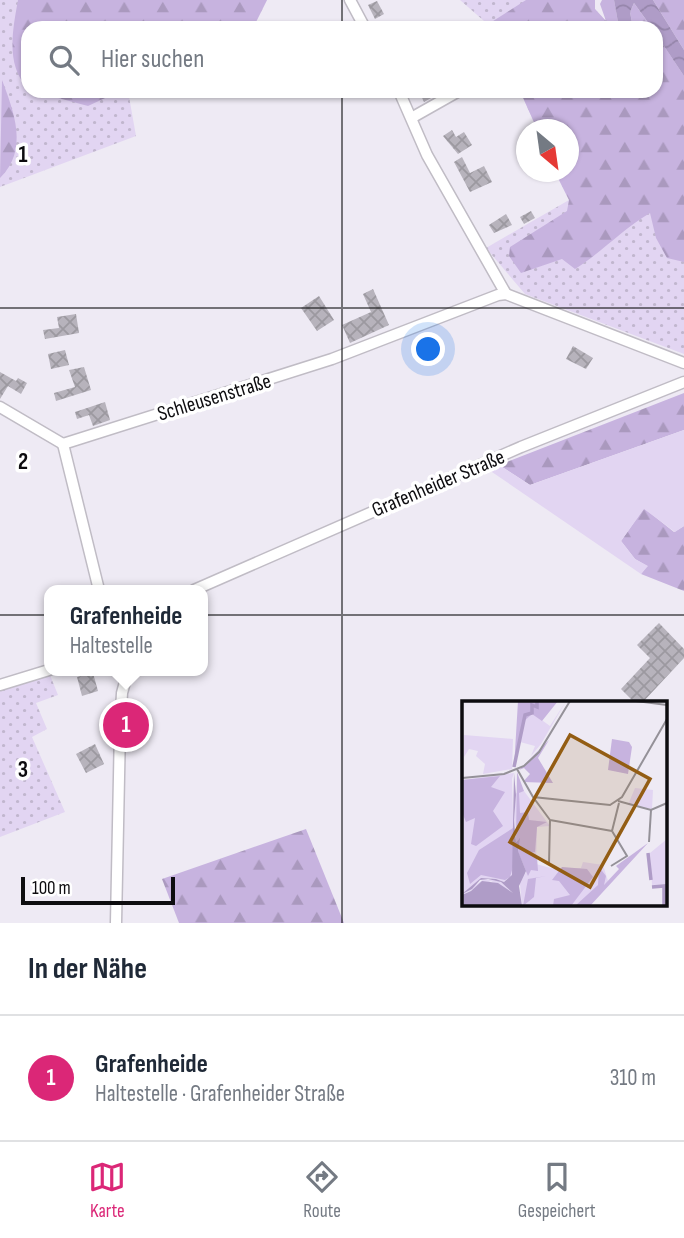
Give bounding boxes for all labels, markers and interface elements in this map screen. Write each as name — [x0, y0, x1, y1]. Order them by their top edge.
search box — [21, 21, 663, 98]
icon: search — [45, 41, 83, 79]
text: Hier suchen — [101, 44, 204, 75]
north arrow — [516, 119, 579, 182]
text: 1 — [18, 141, 28, 169]
your location — [411, 332, 445, 366]
street label: Schleusenstraße — [154, 368, 274, 427]
street label: Grafenheider Straße — [368, 444, 508, 523]
text: 2 — [18, 448, 28, 476]
popup — [44, 585, 208, 676]
text: Grafenheide — [70, 601, 182, 632]
text: Haltestelle — [70, 632, 153, 660]
pin: 1 — [103, 699, 149, 751]
inset map — [462, 701, 666, 906]
text: 3 — [18, 756, 28, 784]
scale bar — [21, 874, 175, 906]
text: 100 m — [32, 877, 71, 900]
text: In der Nähe — [28, 951, 147, 987]
text: Grafenheide — [95, 1049, 208, 1080]
text: 1 — [46, 1064, 56, 1092]
text: 310 m — [610, 1064, 656, 1092]
text: Haltestelle · Grafenheider Straße — [95, 1080, 345, 1108]
tab: Karte — [88, 1158, 126, 1223]
tab: Route — [303, 1158, 341, 1223]
tab: Gespeichert — [518, 1158, 596, 1223]

